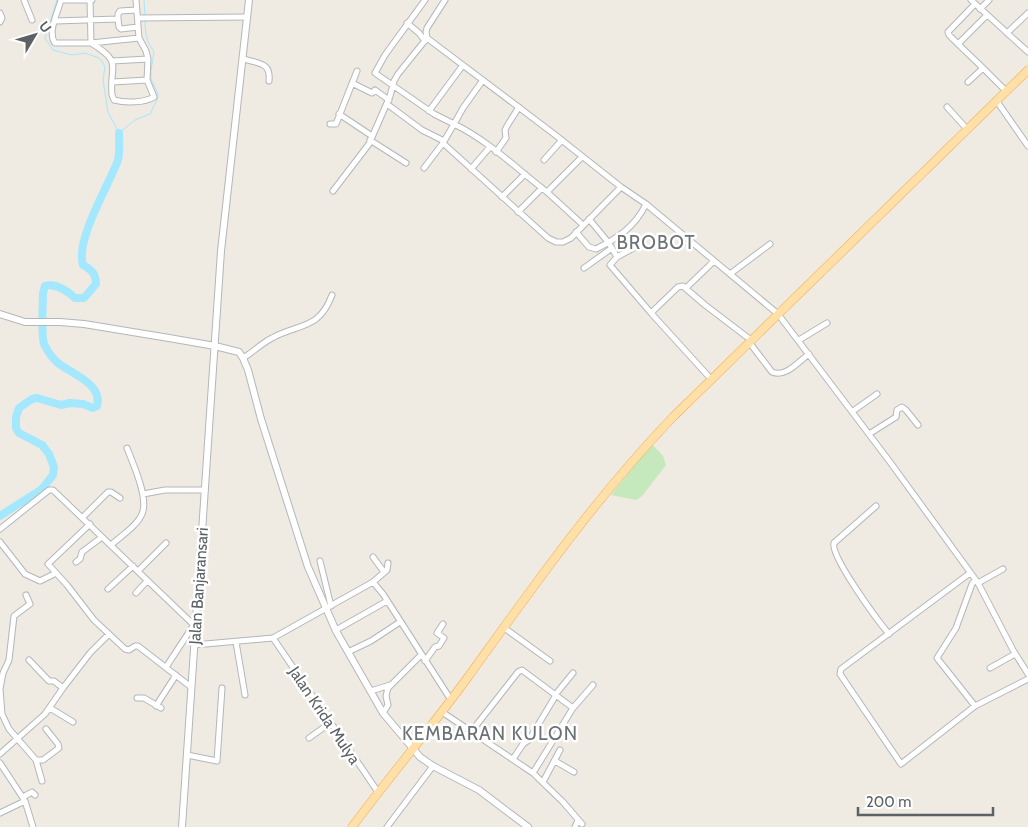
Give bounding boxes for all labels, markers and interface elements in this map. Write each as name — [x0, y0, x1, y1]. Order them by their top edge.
north arrow — [10, 10, 60, 60]
text: U — [35, 17, 55, 37]
district label: BROBOT — [616, 231, 696, 254]
street label: Jalan Banjaransari — [185, 527, 212, 646]
street label: Jalan Krida Mulya — [284, 662, 364, 768]
district label: KEMBARAN KULON — [402, 722, 578, 745]
scale bar — [858, 784, 993, 816]
text: 200 m — [866, 793, 911, 811]

